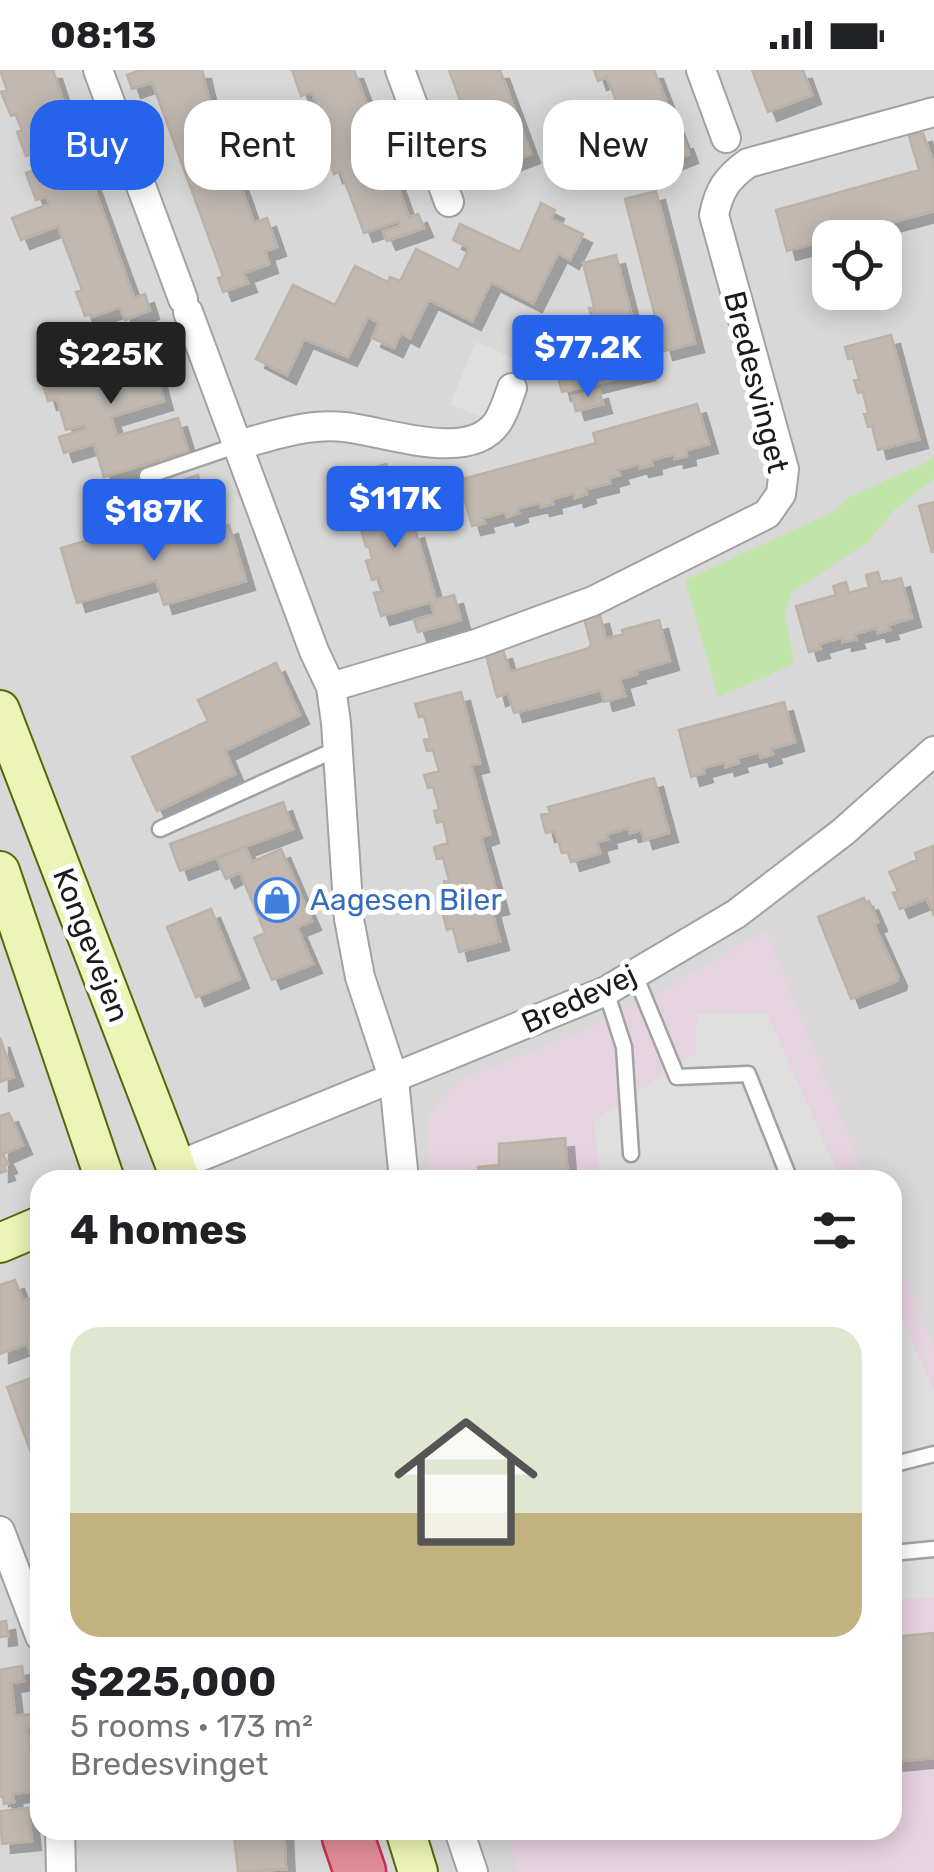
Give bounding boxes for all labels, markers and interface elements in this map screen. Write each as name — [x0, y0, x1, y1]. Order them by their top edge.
text: 08:13 — [50, 12, 157, 58]
chip: Buy — [30, 100, 164, 190]
chip: Rent — [184, 100, 331, 190]
chip: Filters — [351, 100, 523, 190]
chip: New — [543, 100, 684, 190]
map controls — [812, 220, 902, 310]
button: locate — [812, 220, 902, 310]
street label: Bredesvinget — [716, 288, 796, 477]
pin: $77.2K — [507, 315, 669, 400]
pin: $225K — [41, 322, 181, 407]
text: $77.2K — [534, 328, 642, 366]
text: $225K — [59, 335, 163, 373]
pin: $117K — [325, 466, 465, 551]
pin: $187K — [84, 479, 224, 564]
text: $117K — [349, 479, 441, 517]
text: $187K — [105, 492, 203, 530]
street label: Kongevejen — [45, 863, 137, 1027]
shop icon: Aagesen Biler — [254, 877, 300, 923]
place label: Aagesen Biler — [310, 882, 502, 918]
street label: Bredevej — [516, 957, 642, 1041]
icon: filters — [807, 1203, 862, 1258]
text: 4 homes — [70, 1205, 247, 1255]
icon: home — [376, 1392, 556, 1572]
text: $225,000 — [70, 1657, 277, 1707]
text: 5 rooms · 173 m² — [70, 1707, 313, 1745]
text: Bredesvinget — [70, 1745, 268, 1783]

